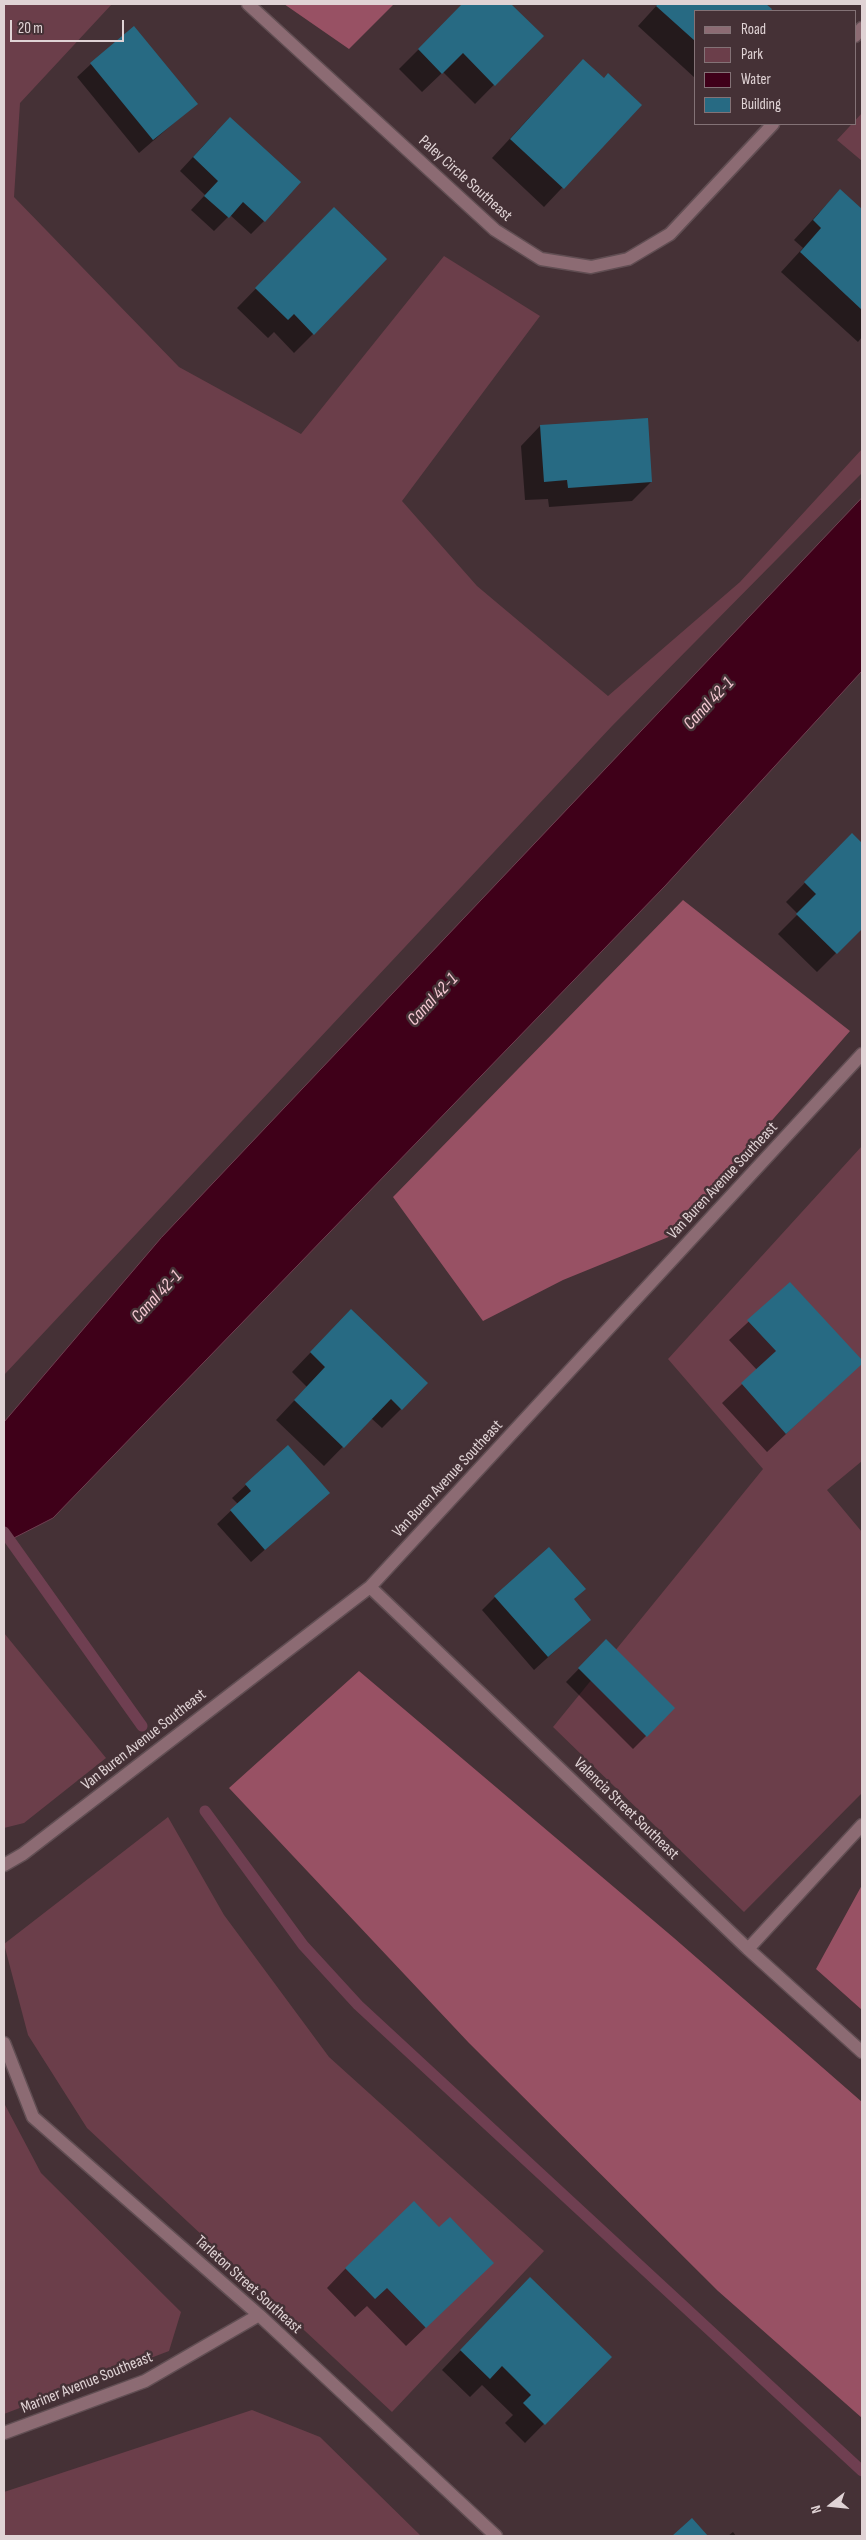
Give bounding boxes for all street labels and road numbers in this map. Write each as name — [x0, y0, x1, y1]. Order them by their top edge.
street label: Paley Circle Southeast — [414, 132, 516, 226]
street label: Van Buren Avenue Southeast — [664, 1119, 782, 1243]
street label: Van Buren Avenue Southeast — [389, 1417, 507, 1541]
street label: Van Buren Avenue Southeast — [78, 1685, 210, 1795]
street label: Valencia Street Southeast — [569, 1754, 683, 1864]
street label: Tarleton Street Southeast — [190, 2232, 306, 2338]
street label: Mariner Avenue Southeast — [18, 2348, 156, 2418]

